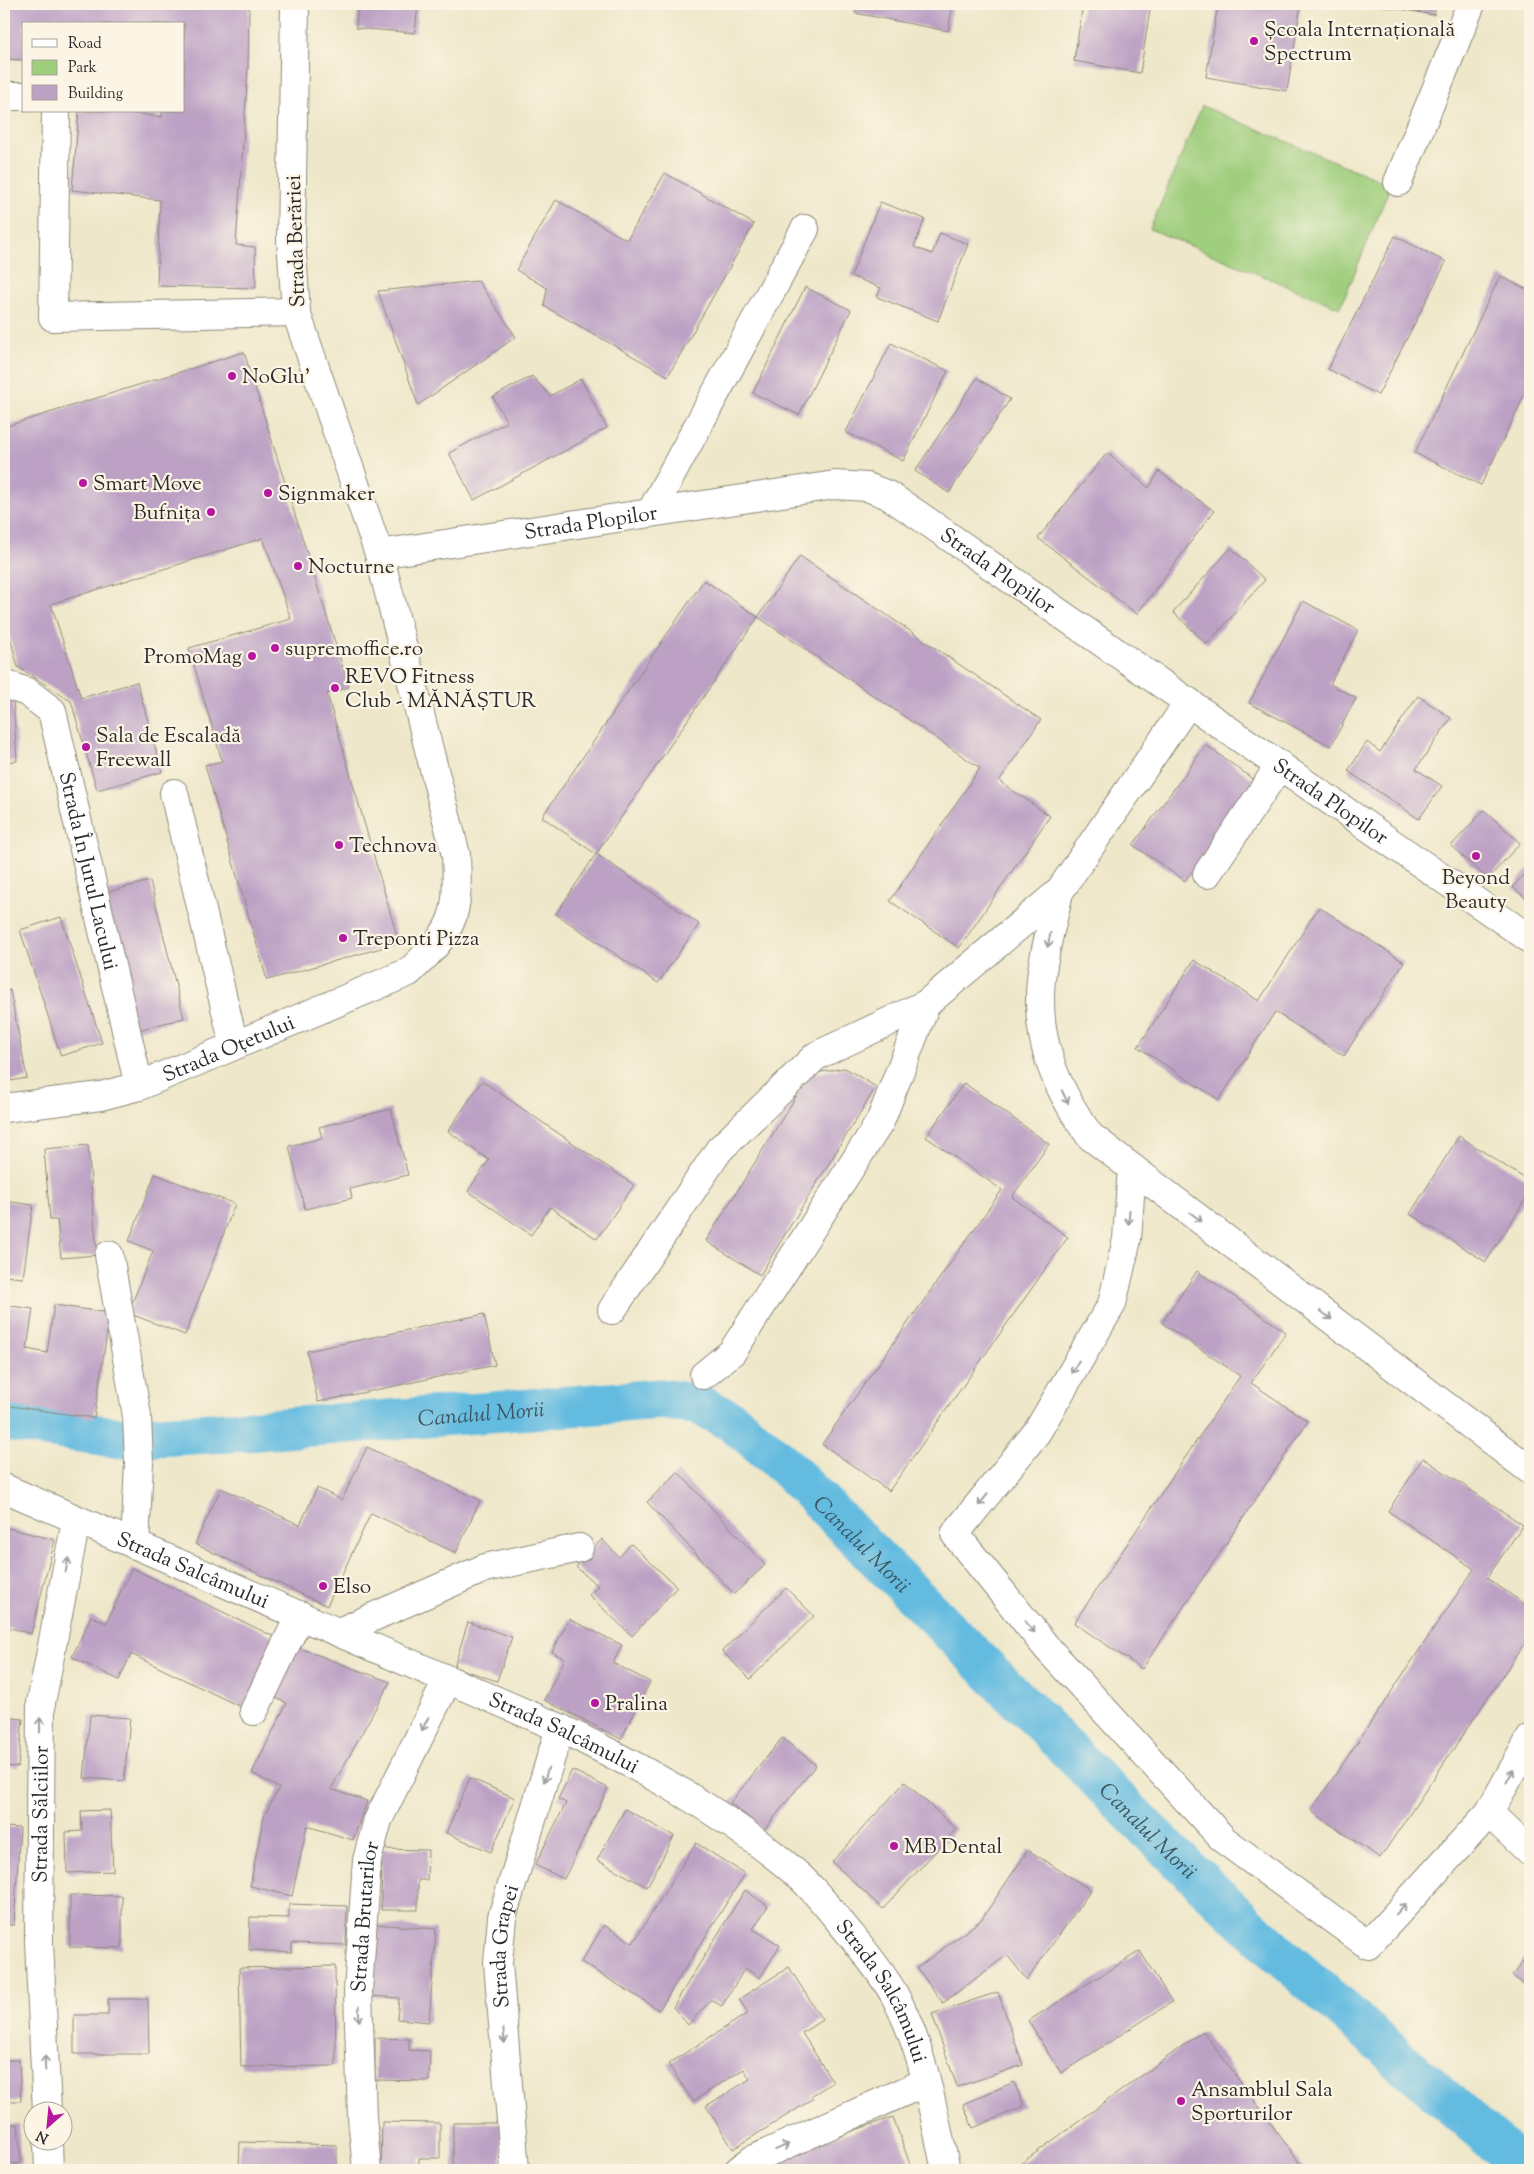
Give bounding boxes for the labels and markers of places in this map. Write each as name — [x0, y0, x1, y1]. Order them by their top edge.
place label: Școala Internațională Spectrum — [1264, 16, 1455, 70]
marker: Școala Internațională Spectrum — [1248, 35, 1260, 47]
place label: NoGlu' — [242, 363, 310, 393]
marker: NoGlu' — [226, 370, 238, 382]
place label: Smart Move — [93, 470, 202, 500]
marker: Smart Move — [77, 477, 89, 489]
place label: Signmaker — [278, 480, 375, 510]
marker: Signmaker — [262, 487, 274, 499]
place label: Bufnița — [133, 499, 201, 529]
marker: Bufnița — [205, 506, 217, 518]
place label: Nocturne — [308, 553, 394, 583]
marker: Nocturne — [292, 560, 304, 572]
place label: supremoffice.ro — [285, 635, 423, 665]
marker: supremoffice.ro — [269, 642, 281, 654]
place label: PromoMag — [144, 643, 242, 673]
marker: PromoMag — [246, 650, 258, 662]
place label: REVO Fitness Club - MĂNĂȘTUR — [345, 663, 536, 717]
marker: REVO Fitness Club - MĂNĂȘTUR — [329, 682, 341, 694]
place label: Sala de Escaladă Freewall — [96, 722, 241, 776]
marker: Sala de Escaladă Freewall — [80, 741, 92, 753]
place label: Technova — [349, 832, 437, 862]
marker: Technova — [333, 839, 345, 851]
marker: Beyond Beauty — [1470, 850, 1482, 862]
place label: Beyond Beauty — [1442, 864, 1510, 918]
place label: Treponti Pizza — [353, 925, 480, 955]
marker: Treponti Pizza — [337, 932, 349, 944]
place label: Elso — [333, 1573, 371, 1603]
marker: Elso — [317, 1580, 329, 1592]
place label: Pralina — [605, 1690, 668, 1720]
marker: Pralina — [589, 1697, 601, 1709]
place label: MB Dental — [904, 1833, 1002, 1863]
marker: MB Dental — [888, 1840, 900, 1852]
place label: Ansamblul Sala Sporturilor — [1191, 2076, 1333, 2130]
marker: Ansamblul Sala Sporturilor — [1175, 2095, 1187, 2107]

